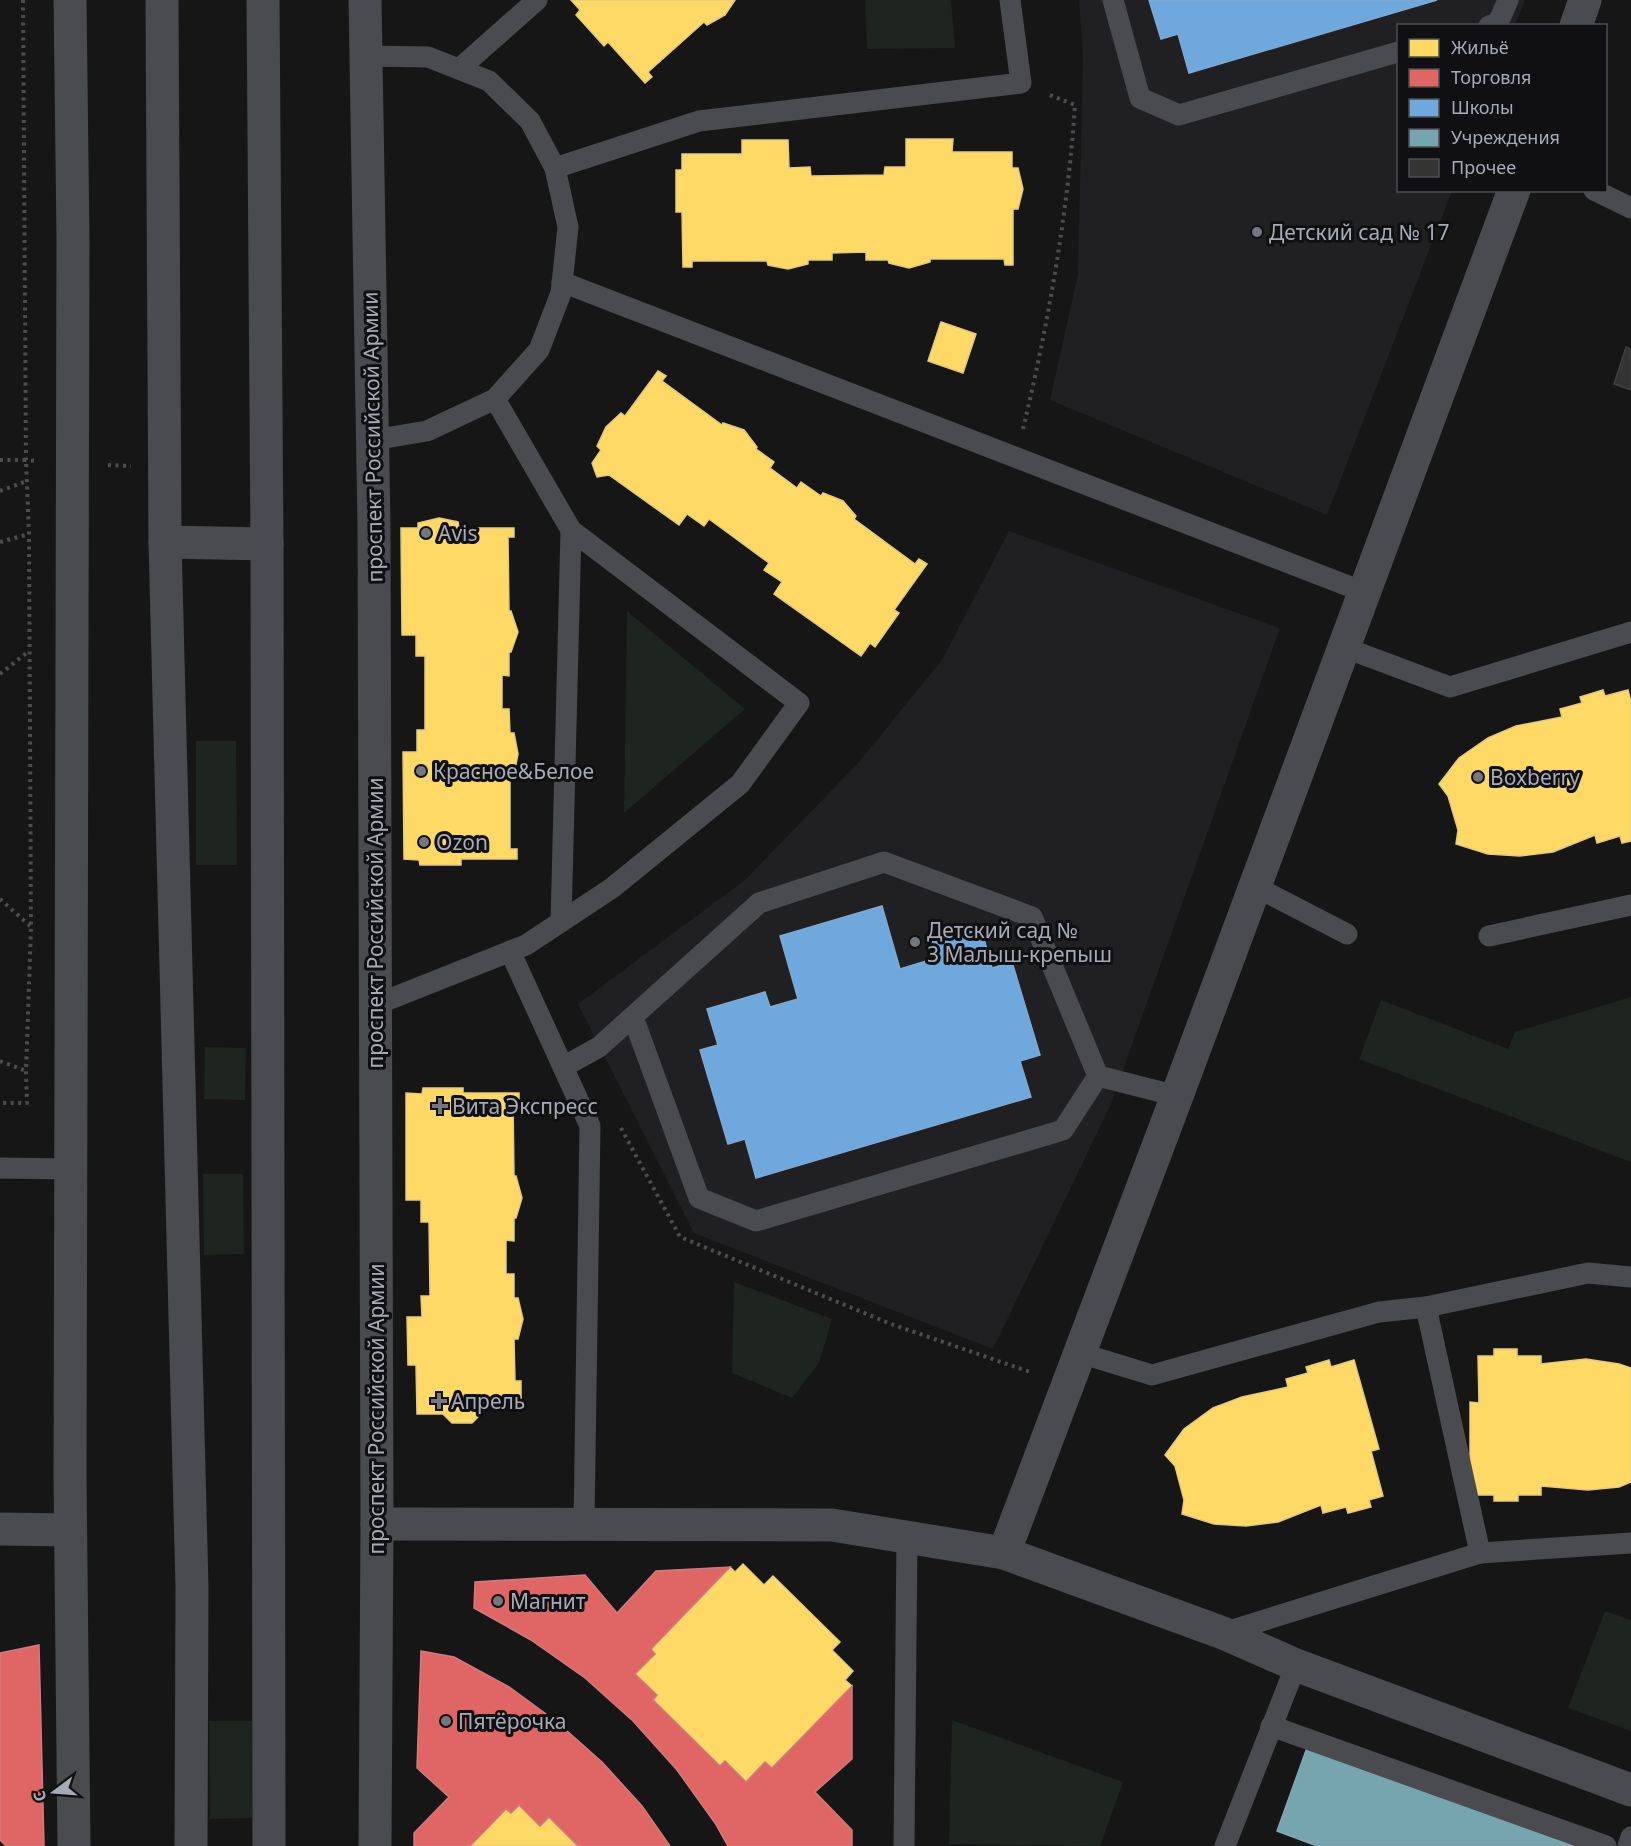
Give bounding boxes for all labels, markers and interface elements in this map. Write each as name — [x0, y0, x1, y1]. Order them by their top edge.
legend — [1397, 24, 1607, 192]
text: Жильё — [1451, 35, 1509, 59]
text: Торговля — [1451, 65, 1531, 89]
text: Школы — [1451, 95, 1514, 119]
text: Учреждения — [1451, 125, 1560, 149]
text: Прочее — [1451, 155, 1516, 179]
place label: Детский сад № 17 — [1269, 218, 1449, 246]
marker: Детский сад № 17 — [1250, 225, 1264, 239]
street label: проспект Российской Армии — [355, 291, 389, 583]
place label: Avis — [438, 519, 478, 547]
marker: Avis — [419, 526, 433, 540]
place label: Красное&Белое — [433, 757, 594, 785]
place label: Boxberry — [1490, 763, 1580, 791]
marker: Красное&Белое — [414, 764, 428, 778]
marker: Boxberry — [1471, 770, 1485, 784]
street label: проспект Российской Армии — [361, 778, 389, 1068]
place label: Ozon — [436, 828, 488, 856]
marker: Ozon — [417, 835, 431, 849]
place label: Детский сад № 3 Малыш-крепыш — [927, 916, 1112, 968]
marker: Детский сад № 3 Малыш-крепыш — [908, 935, 922, 949]
place label: Вита Экспресс — [452, 1092, 598, 1120]
marker: Вита Экспресс — [433, 1099, 447, 1113]
street label: проспект Российской Армии — [362, 1264, 390, 1554]
place label: Апрель — [451, 1387, 525, 1415]
marker: Апрель — [432, 1394, 446, 1408]
place label: Магнит — [510, 1587, 586, 1615]
marker: Магнит — [491, 1594, 505, 1608]
place label: Пятёрочка — [458, 1707, 566, 1735]
marker: Пятёрочка — [439, 1714, 453, 1728]
north arrow — [24, 1762, 84, 1822]
text: С — [28, 1788, 52, 1804]

